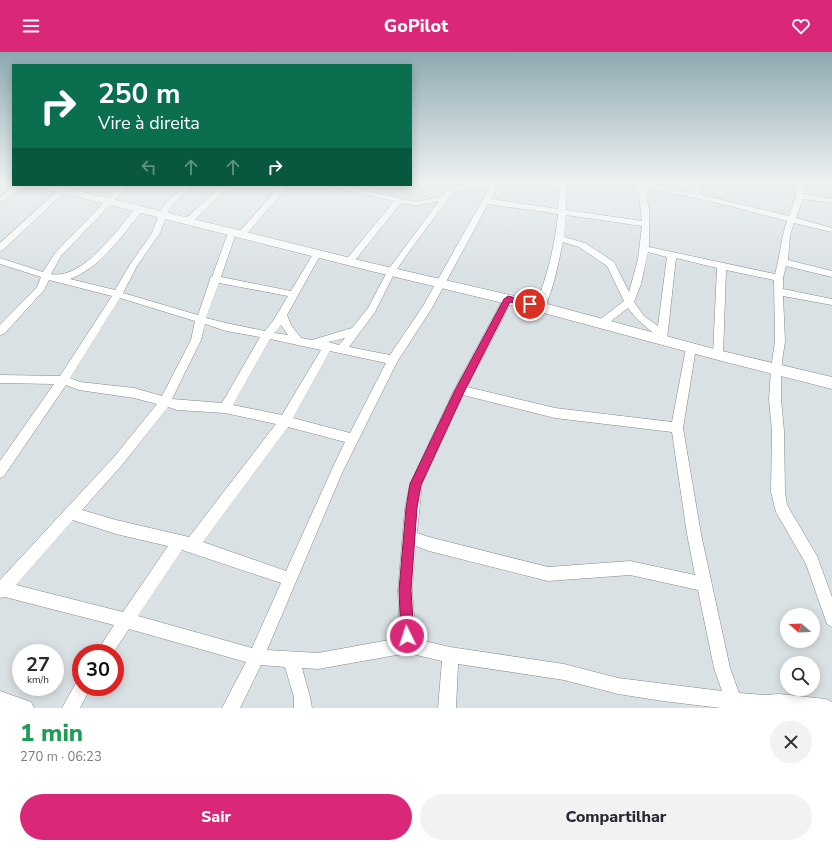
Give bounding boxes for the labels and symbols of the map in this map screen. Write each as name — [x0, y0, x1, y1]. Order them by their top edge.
pin — [513, 287, 547, 321]
north arrow — [780, 608, 820, 648]
position arrow — [386, 615, 428, 657]
speed limit sign: 30 — [72, 644, 124, 696]

